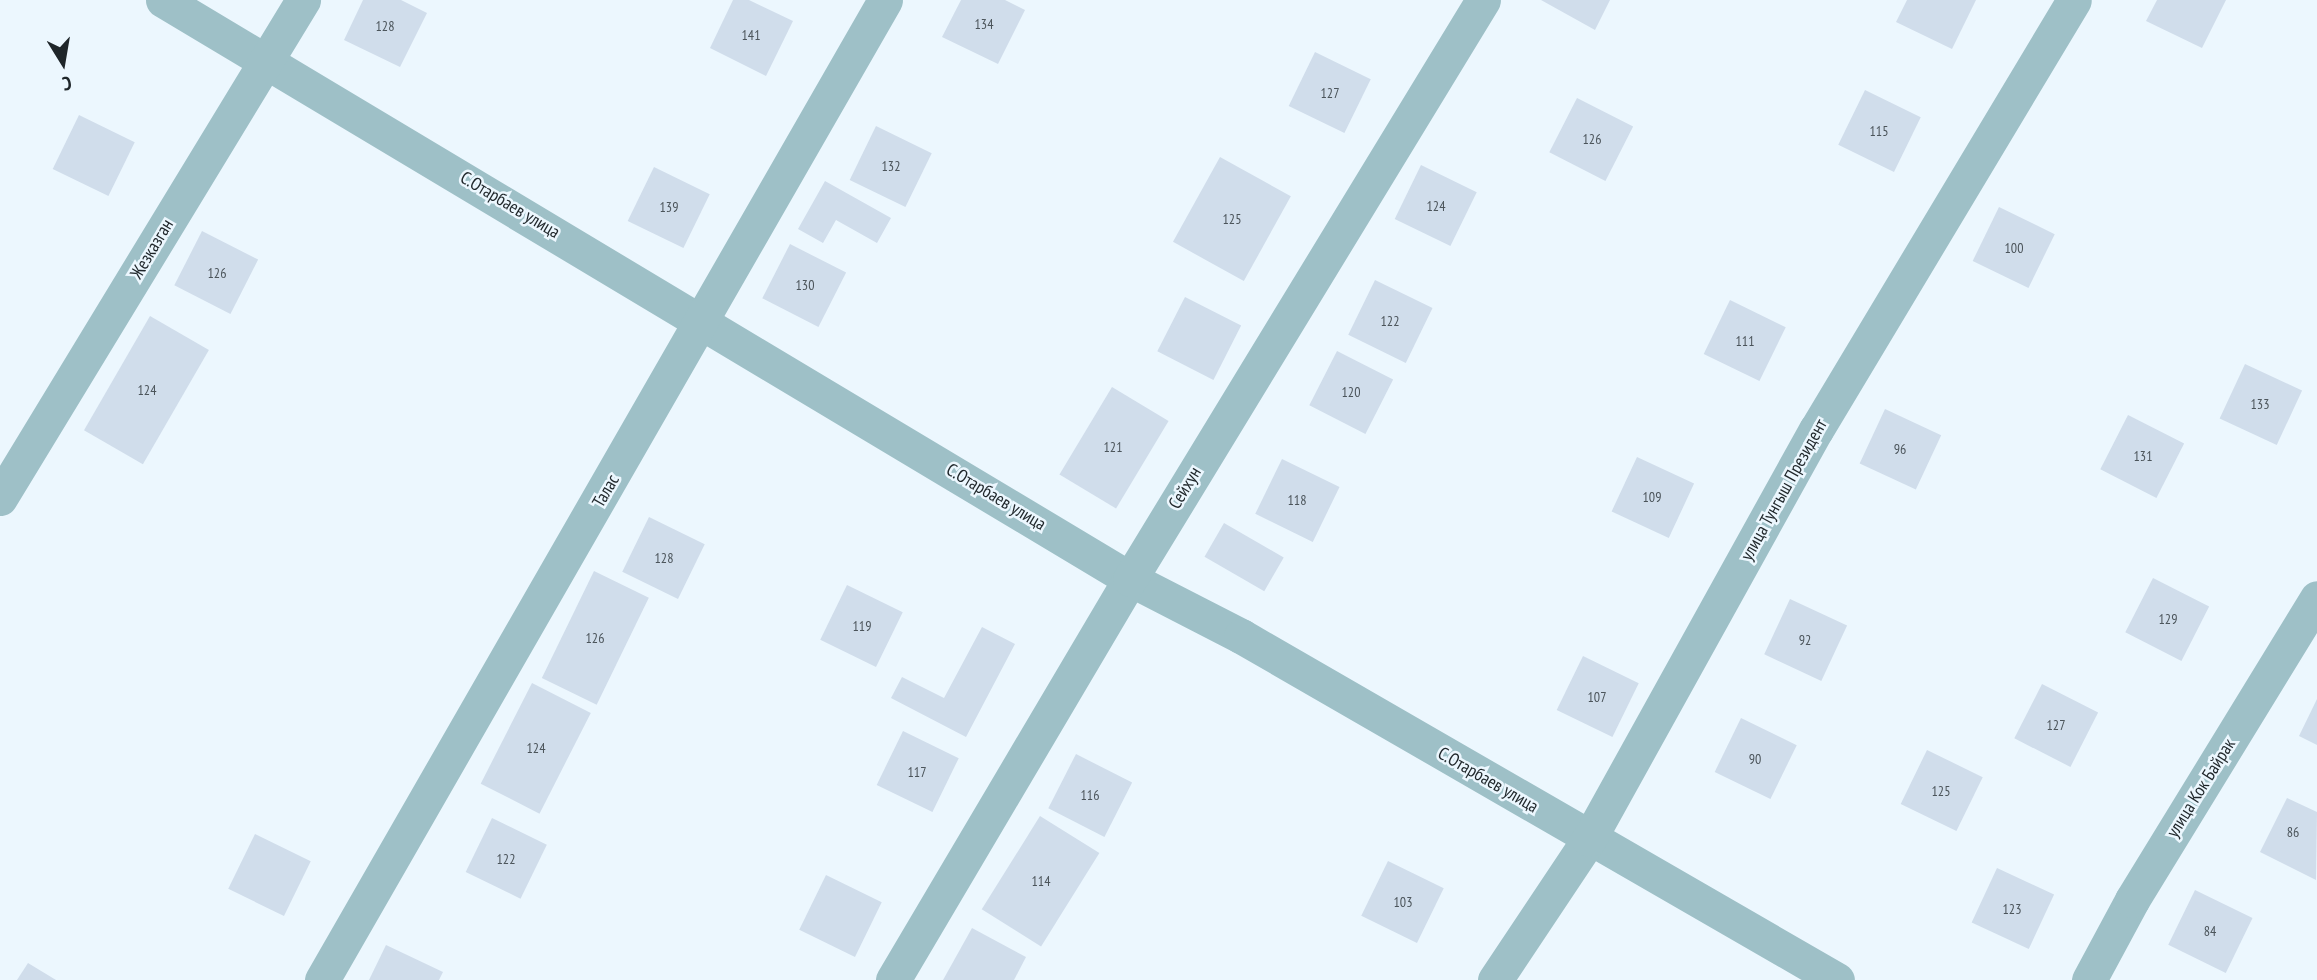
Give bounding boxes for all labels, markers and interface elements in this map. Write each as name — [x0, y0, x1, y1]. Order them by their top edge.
house number: 134 — [975, 16, 993, 32]
house number: 128 — [376, 18, 394, 34]
house number: 141 — [742, 27, 760, 43]
north arrow — [28, 28, 98, 98]
text: С — [60, 71, 74, 96]
house number: 127 — [1321, 85, 1339, 101]
house number: 115 — [1870, 123, 1888, 139]
house number: 126 — [1583, 131, 1601, 147]
house number: 132 — [882, 158, 900, 174]
street label: С.Отарбаев улица — [456, 167, 564, 243]
house number: 124 — [1427, 198, 1445, 214]
house number: 139 — [660, 199, 678, 215]
house number: 125 — [1223, 211, 1241, 227]
street label: Жезказган — [126, 215, 178, 283]
house number: 100 — [2005, 240, 2023, 256]
house number: 126 — [208, 265, 226, 281]
house number: 130 — [796, 277, 814, 293]
house number: 122 — [1381, 313, 1399, 329]
house number: 111 — [1736, 333, 1754, 349]
house number: 124 — [138, 382, 156, 398]
house number: 120 — [1342, 384, 1360, 400]
house number: 133 — [2251, 396, 2269, 412]
street label: улица Тунгыш Президент — [1736, 415, 1832, 565]
house number: 121 — [1104, 439, 1122, 455]
house number: 96 — [1894, 441, 1906, 457]
house number: 131 — [2134, 448, 2152, 464]
street label: С.Отарбаев улица — [942, 459, 1050, 535]
street label: Сейхун — [1164, 463, 1206, 513]
street label: Талас — [588, 471, 624, 511]
house number: 109 — [1643, 489, 1661, 505]
house number: 118 — [1288, 492, 1306, 508]
house number: 128 — [655, 550, 673, 566]
house number: 129 — [2159, 611, 2177, 627]
house number: 119 — [853, 618, 871, 634]
house number: 126 — [586, 630, 604, 646]
house number: 92 — [1799, 632, 1811, 648]
house number: 107 — [1588, 689, 1606, 705]
house number: 127 — [2047, 717, 2065, 733]
street label: улица Кок Байрак — [2162, 735, 2240, 841]
house number: 124 — [527, 740, 545, 756]
street label: С.Отарбаев улица — [1434, 743, 1542, 817]
house number: 90 — [1749, 751, 1761, 767]
house number: 117 — [908, 764, 926, 780]
house number: 125 — [1932, 783, 1950, 799]
house number: 116 — [1081, 787, 1099, 803]
house number: 86 — [2287, 824, 2299, 840]
house number: 122 — [497, 851, 515, 867]
house number: 114 — [1032, 873, 1050, 889]
house number: 103 — [1394, 894, 1412, 910]
house number: 123 — [2003, 901, 2021, 917]
house number: 84 — [2204, 923, 2216, 939]

